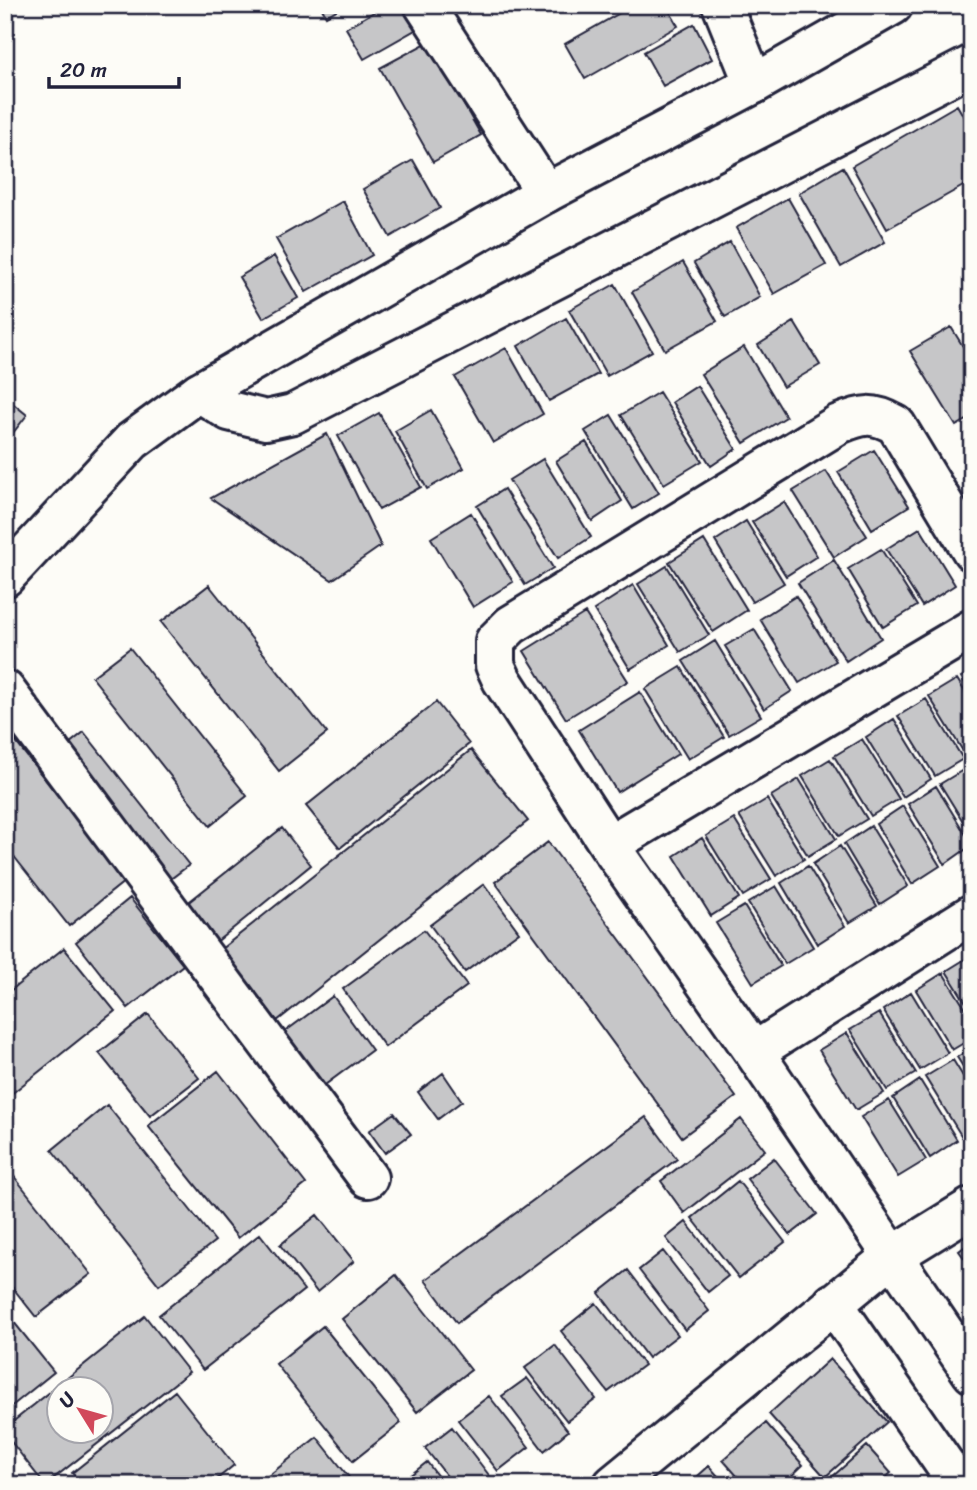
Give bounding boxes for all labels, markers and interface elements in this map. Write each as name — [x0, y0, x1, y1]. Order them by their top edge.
scale bar — [49, 46, 178, 90]
text: 20 m — [60, 51, 107, 89]
north arrow — [46, 1374, 116, 1444]
text: U — [50, 1384, 85, 1415]

